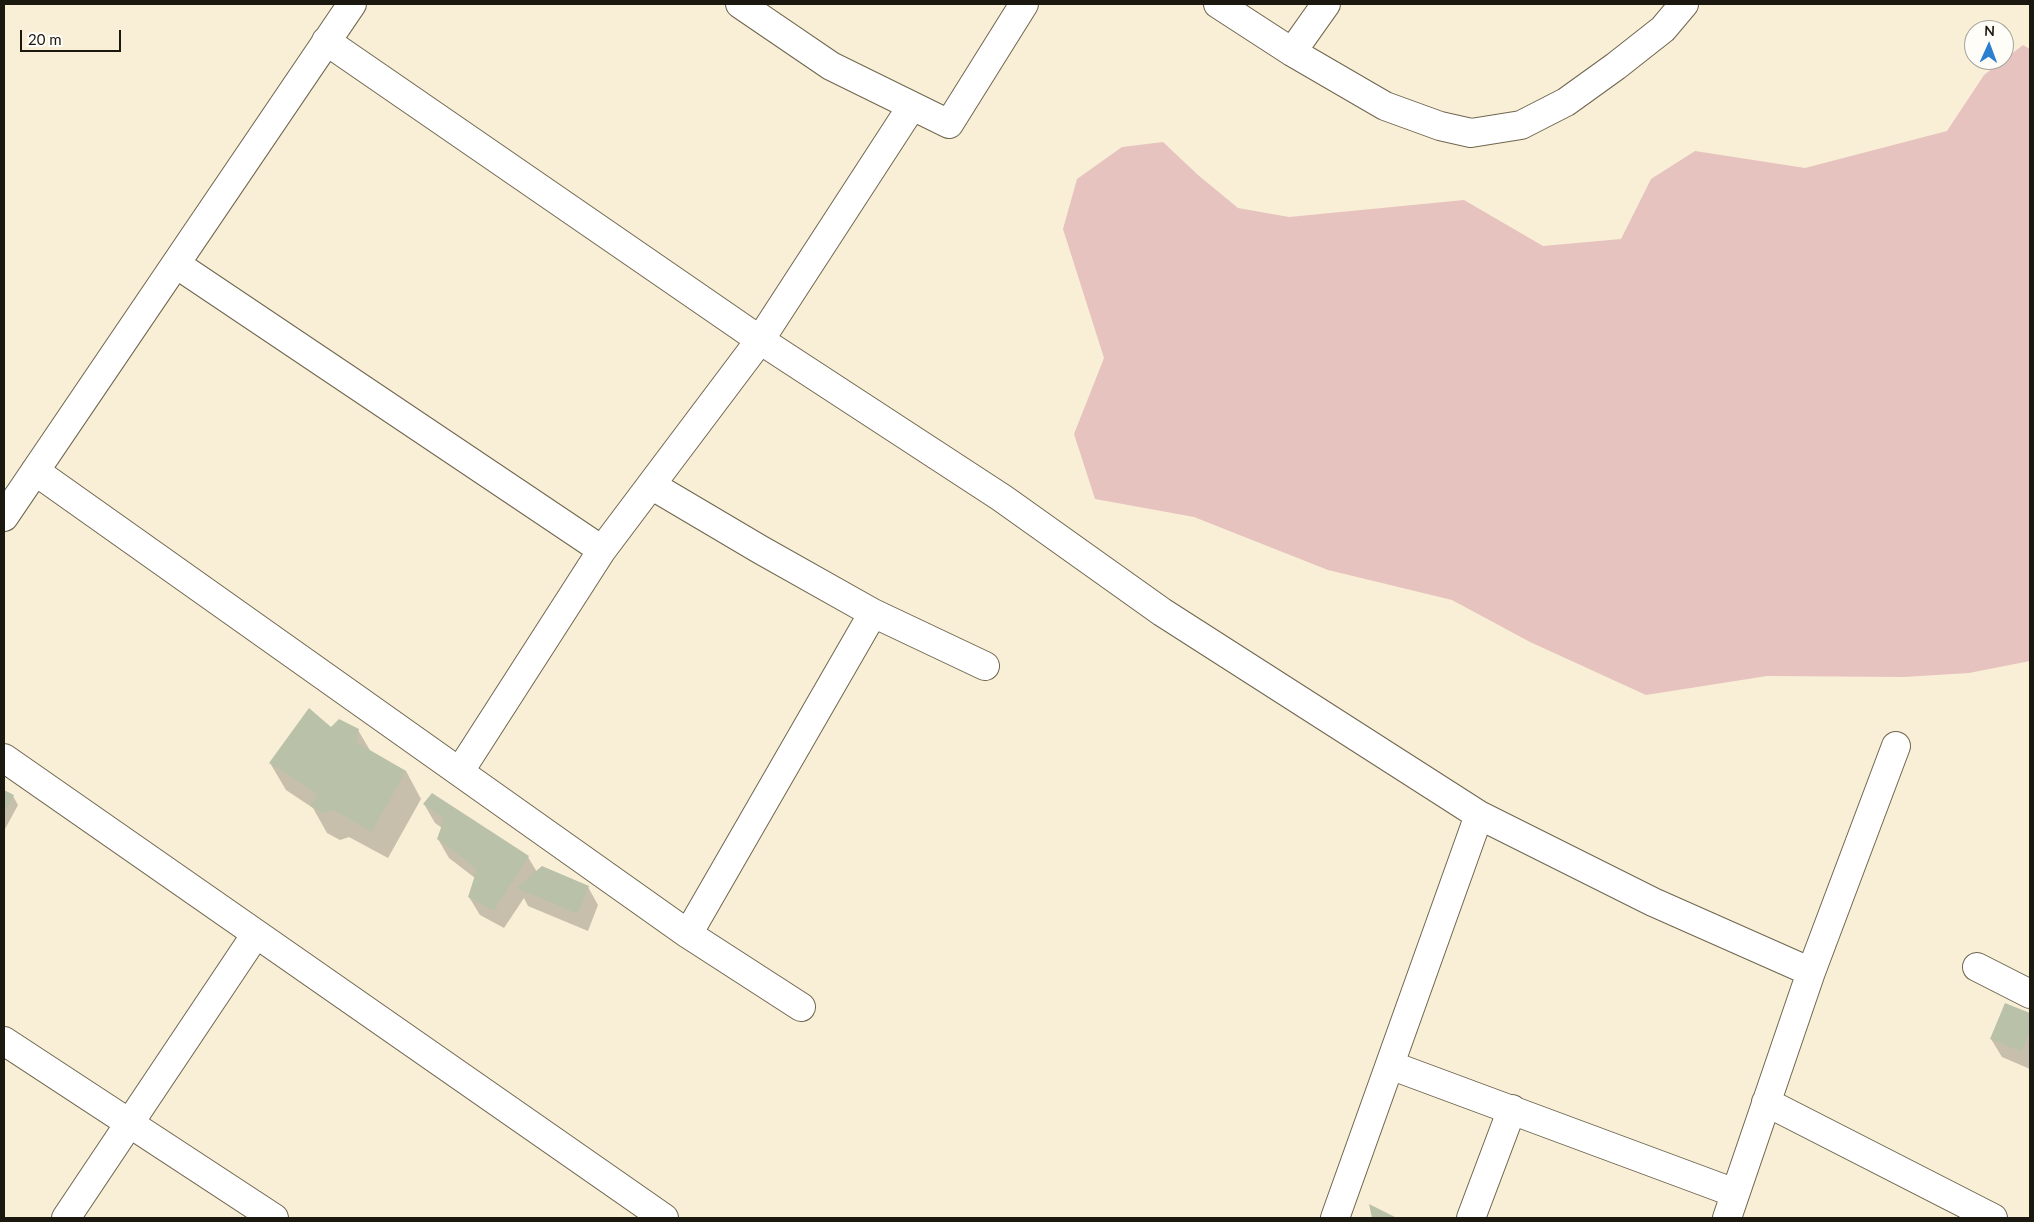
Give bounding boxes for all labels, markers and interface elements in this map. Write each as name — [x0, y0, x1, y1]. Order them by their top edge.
scale bar — [22, 20, 124, 52]
north arrow — [1964, 20, 2014, 70]
text: N — [1984, 22, 1995, 39]
text: 20 m — [28, 30, 62, 48]

